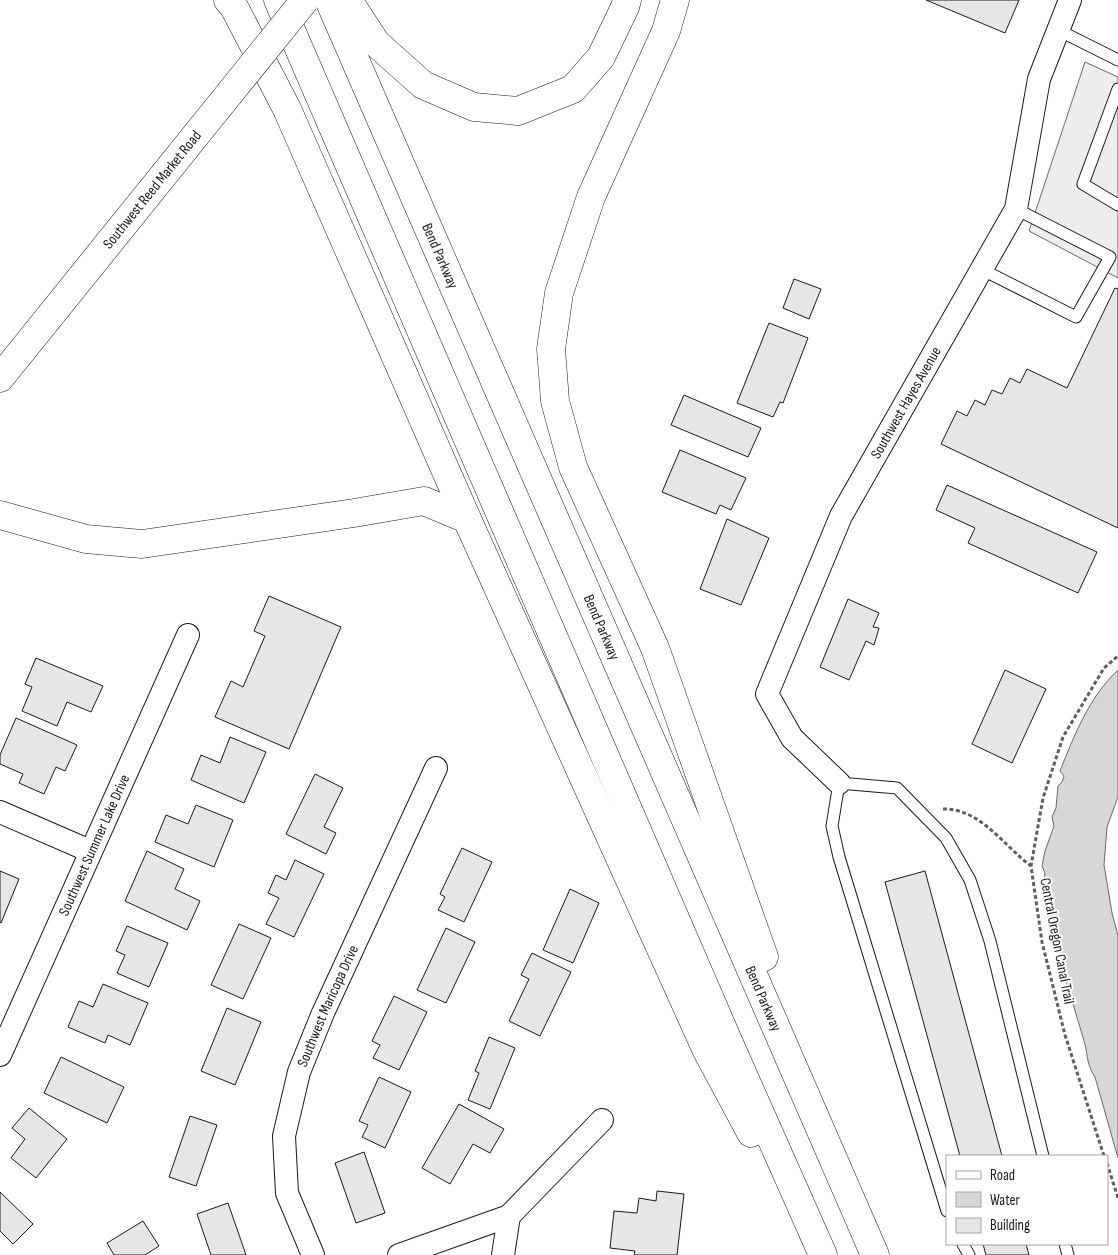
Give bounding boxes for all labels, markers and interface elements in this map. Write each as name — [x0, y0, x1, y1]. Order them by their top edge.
street label: Southwest Reed Market Road — [98, 127, 205, 253]
street label: Bend Parkway — [418, 220, 463, 292]
street label: Southwest Hayes Avenue — [866, 343, 945, 462]
street label: Bend Parkway — [579, 592, 625, 663]
street label: Southwest Summer Lake Drive — [54, 771, 134, 919]
street label: Central Oregon Canal Trail — [1035, 876, 1079, 1006]
street label: Southwest Maricopa Drive — [293, 942, 363, 1070]
street label: Bend Parkway — [741, 963, 786, 1034]
legend — [946, 1155, 1108, 1245]
text: Road — [990, 1166, 1015, 1185]
text: Water — [990, 1191, 1021, 1210]
text: Building — [990, 1216, 1030, 1235]

